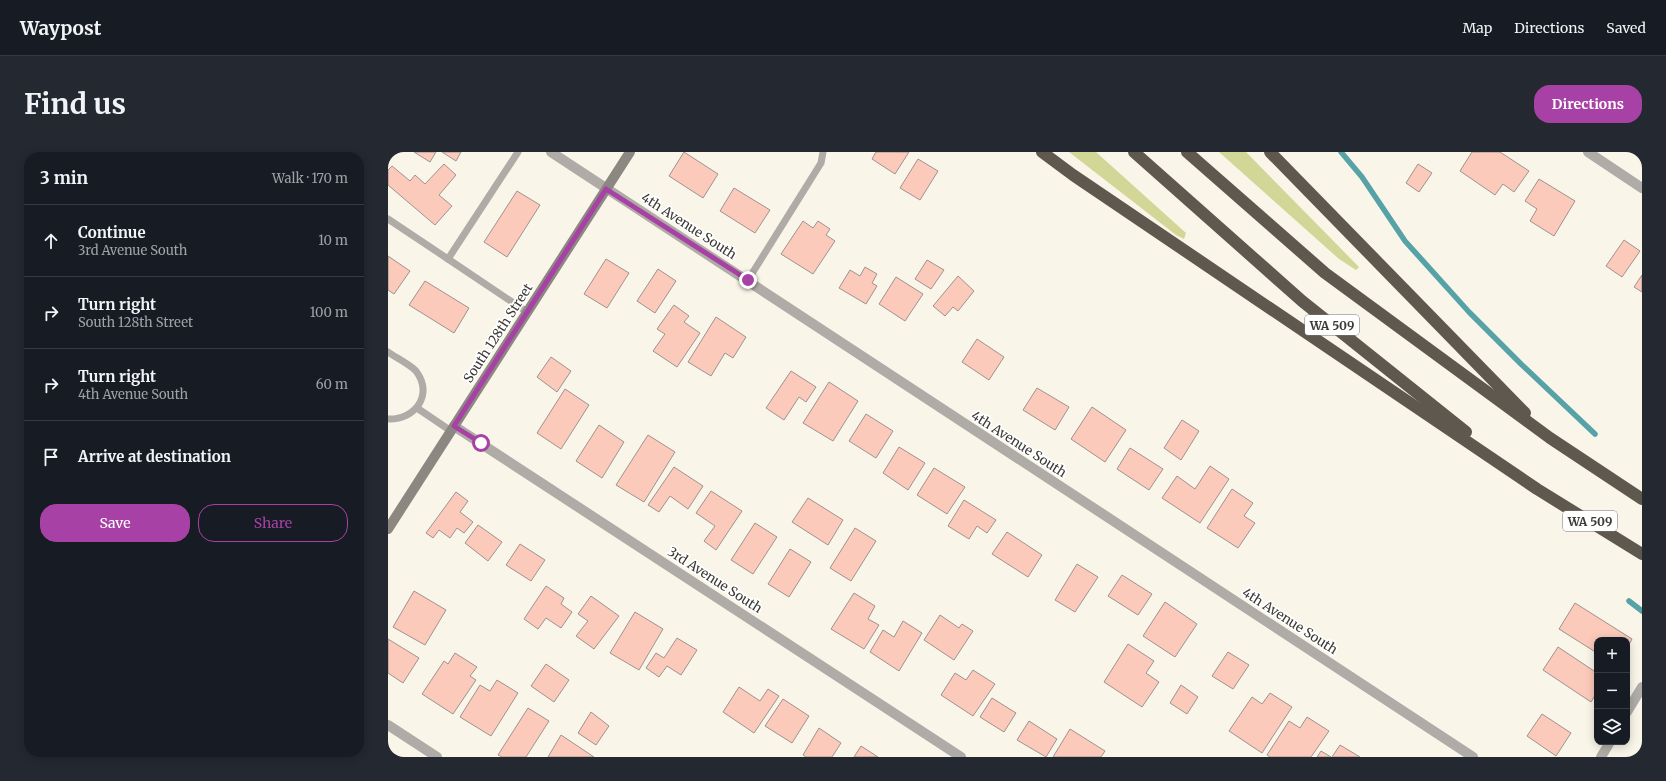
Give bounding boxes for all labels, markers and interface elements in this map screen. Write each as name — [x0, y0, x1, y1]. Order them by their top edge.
text: Waypost — [20, 16, 101, 40]
text: Map — [1462, 19, 1492, 37]
text: Directions — [1514, 19, 1584, 37]
text: Saved — [1606, 19, 1646, 37]
button: Directions — [1534, 85, 1642, 123]
text: Find us — [24, 86, 126, 122]
text: 3 min — [40, 167, 88, 189]
text: Walk · 170 m — [272, 170, 348, 187]
street label: 4th Avenue South — [638, 189, 740, 263]
text: Continue — [78, 223, 146, 242]
icon: ahead — [40, 230, 62, 252]
text: 10 m — [318, 232, 348, 249]
text: 3rd Avenue South — [78, 242, 187, 259]
route end — [739, 271, 757, 289]
street label: South 128th Street — [460, 280, 536, 386]
text: Turn right — [78, 295, 156, 314]
icon: right — [40, 302, 62, 324]
text: 100 m — [310, 304, 348, 321]
text: South 128th Street — [78, 314, 193, 331]
road number: WA 509 — [1305, 315, 1359, 335]
text: Turn right — [78, 367, 156, 386]
icon: right — [40, 374, 62, 396]
text: 60 m — [316, 376, 348, 393]
text: 4th Avenue South — [78, 386, 188, 403]
street label: 4th Avenue South — [968, 407, 1070, 481]
route start — [472, 434, 490, 452]
icon: arrive — [40, 446, 62, 468]
text: Arrive at destination — [78, 447, 231, 466]
button: Save — [40, 504, 190, 542]
button: Share — [198, 504, 348, 542]
road number: WA 509 — [1563, 511, 1617, 531]
street label: 3rd Avenue South — [665, 543, 766, 617]
street label: 4th Avenue South — [1239, 584, 1341, 658]
map controls — [1594, 637, 1630, 745]
button: + — [1594, 637, 1630, 673]
button: − — [1594, 673, 1630, 709]
button: layers — [1594, 709, 1630, 745]

